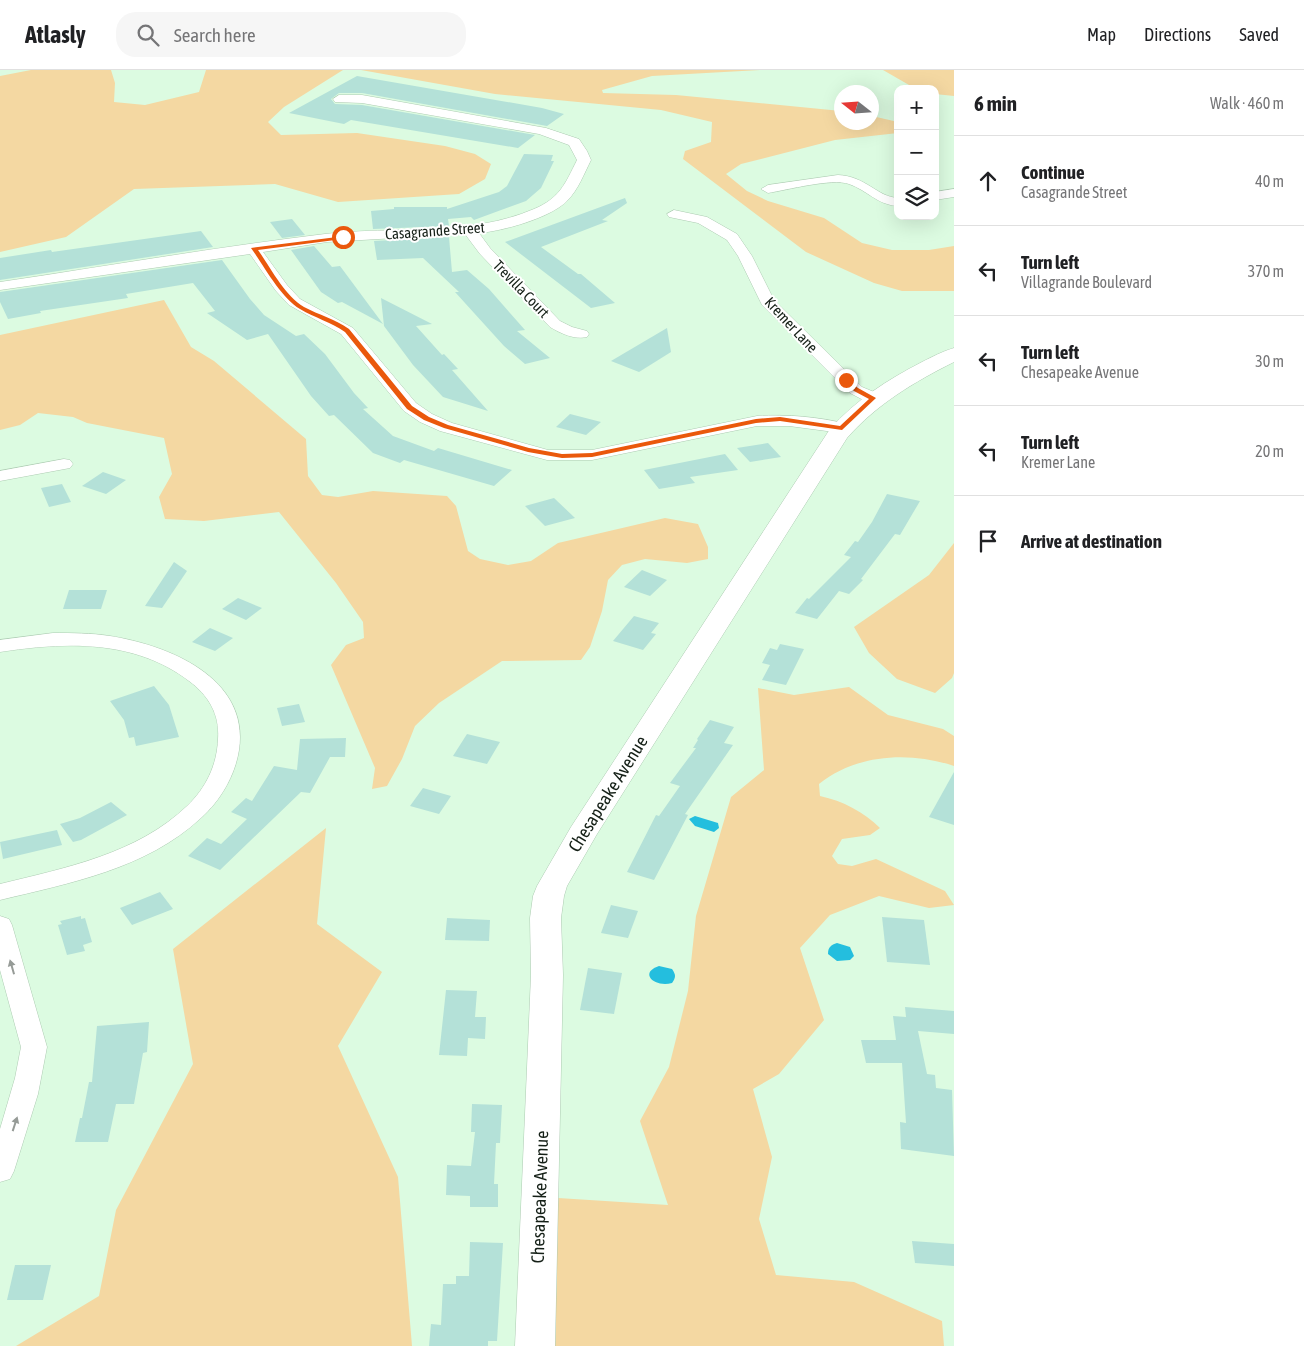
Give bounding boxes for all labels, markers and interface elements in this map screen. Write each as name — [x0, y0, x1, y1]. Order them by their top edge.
search box — [116, 12, 466, 57]
text: Atlasly — [25, 21, 86, 48]
icon: search — [134, 21, 162, 49]
text: Search here — [174, 24, 256, 46]
text: Map — [1087, 24, 1116, 45]
text: Directions — [1144, 24, 1211, 45]
text: Saved — [1239, 24, 1279, 45]
north arrow — [834, 85, 879, 130]
map controls — [894, 85, 939, 220]
button: + — [894, 85, 939, 130]
text: 6 min — [974, 91, 1017, 115]
text: Walk · 460 m — [1210, 94, 1284, 112]
button: − — [894, 130, 939, 175]
text: Continue — [1021, 161, 1085, 183]
icon: ahead — [974, 167, 1002, 195]
text: 40 m — [1255, 172, 1284, 190]
button: layers — [894, 175, 939, 220]
text: Casagrande Street — [1021, 183, 1127, 201]
street label: Casagrande Street — [385, 219, 485, 242]
route start — [332, 226, 355, 249]
text: Turn left — [1021, 251, 1079, 273]
street label: Trevilla Court — [490, 256, 553, 321]
icon: left — [974, 257, 1002, 285]
text: 370 m — [1248, 262, 1284, 280]
text: Villagrande Boulevard — [1021, 273, 1152, 291]
street label: Kremer Lane — [761, 293, 821, 356]
text: Turn left — [1021, 341, 1079, 363]
icon: left — [974, 347, 1002, 375]
text: 30 m — [1255, 352, 1284, 370]
text: Chesapeake Avenue — [1021, 363, 1139, 381]
route end — [835, 369, 858, 392]
text: Turn left — [1021, 431, 1079, 453]
icon: left — [974, 437, 1002, 465]
text: 20 m — [1255, 442, 1284, 460]
text: Kremer Lane — [1021, 453, 1095, 471]
icon: arrive — [974, 527, 1002, 555]
text: Arrive at destination — [1021, 530, 1162, 552]
street label: Chesapeake Avenue — [563, 732, 652, 856]
one-way arrow — [8, 960, 16, 975]
one-way arrow — [11, 1117, 19, 1132]
street label: Chesapeake Avenue — [527, 1130, 552, 1264]

